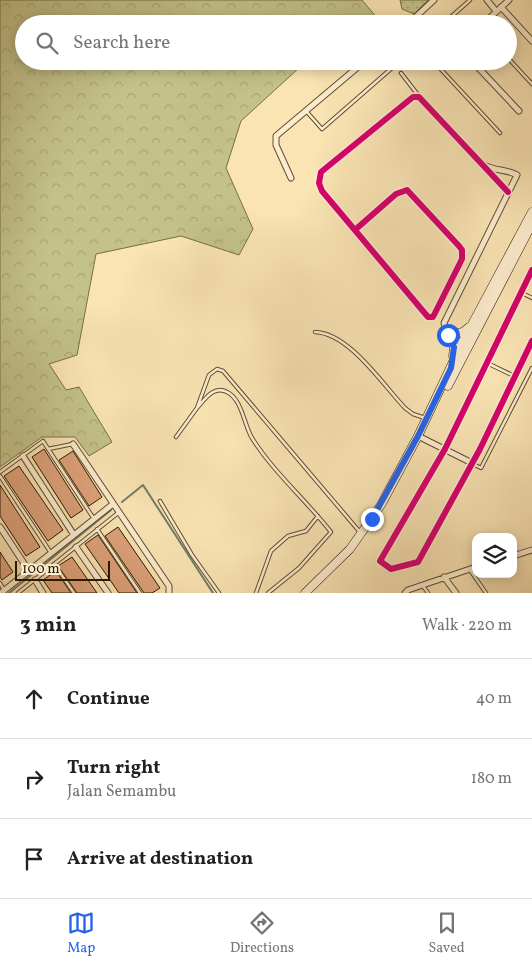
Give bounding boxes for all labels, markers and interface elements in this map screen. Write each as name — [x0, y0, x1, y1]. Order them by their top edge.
search box — [15, 15, 517, 70]
icon: search — [33, 29, 61, 57]
text: Search here — [73, 30, 170, 56]
route start — [437, 324, 460, 347]
route end — [361, 508, 384, 531]
map controls — [472, 533, 517, 578]
button: layers — [472, 533, 517, 578]
scale bar — [15, 558, 110, 581]
text: 100 m — [22, 560, 60, 579]
text: 3 min — [20, 611, 76, 640]
text: Walk · 220 m — [422, 615, 512, 637]
icon: ahead — [20, 685, 48, 713]
text: Continue — [67, 686, 150, 712]
text: 40 m — [476, 688, 512, 710]
text: Turn right — [67, 755, 160, 781]
icon: right — [20, 765, 48, 793]
text: 180 m — [471, 768, 512, 790]
text: Jalan Semambu — [67, 781, 176, 803]
icon: arrive — [20, 845, 48, 873]
text: Arrive at destination — [67, 846, 253, 872]
tab: Map — [67, 909, 95, 958]
tab: Directions — [230, 909, 294, 958]
tab: Saved — [429, 909, 465, 958]

